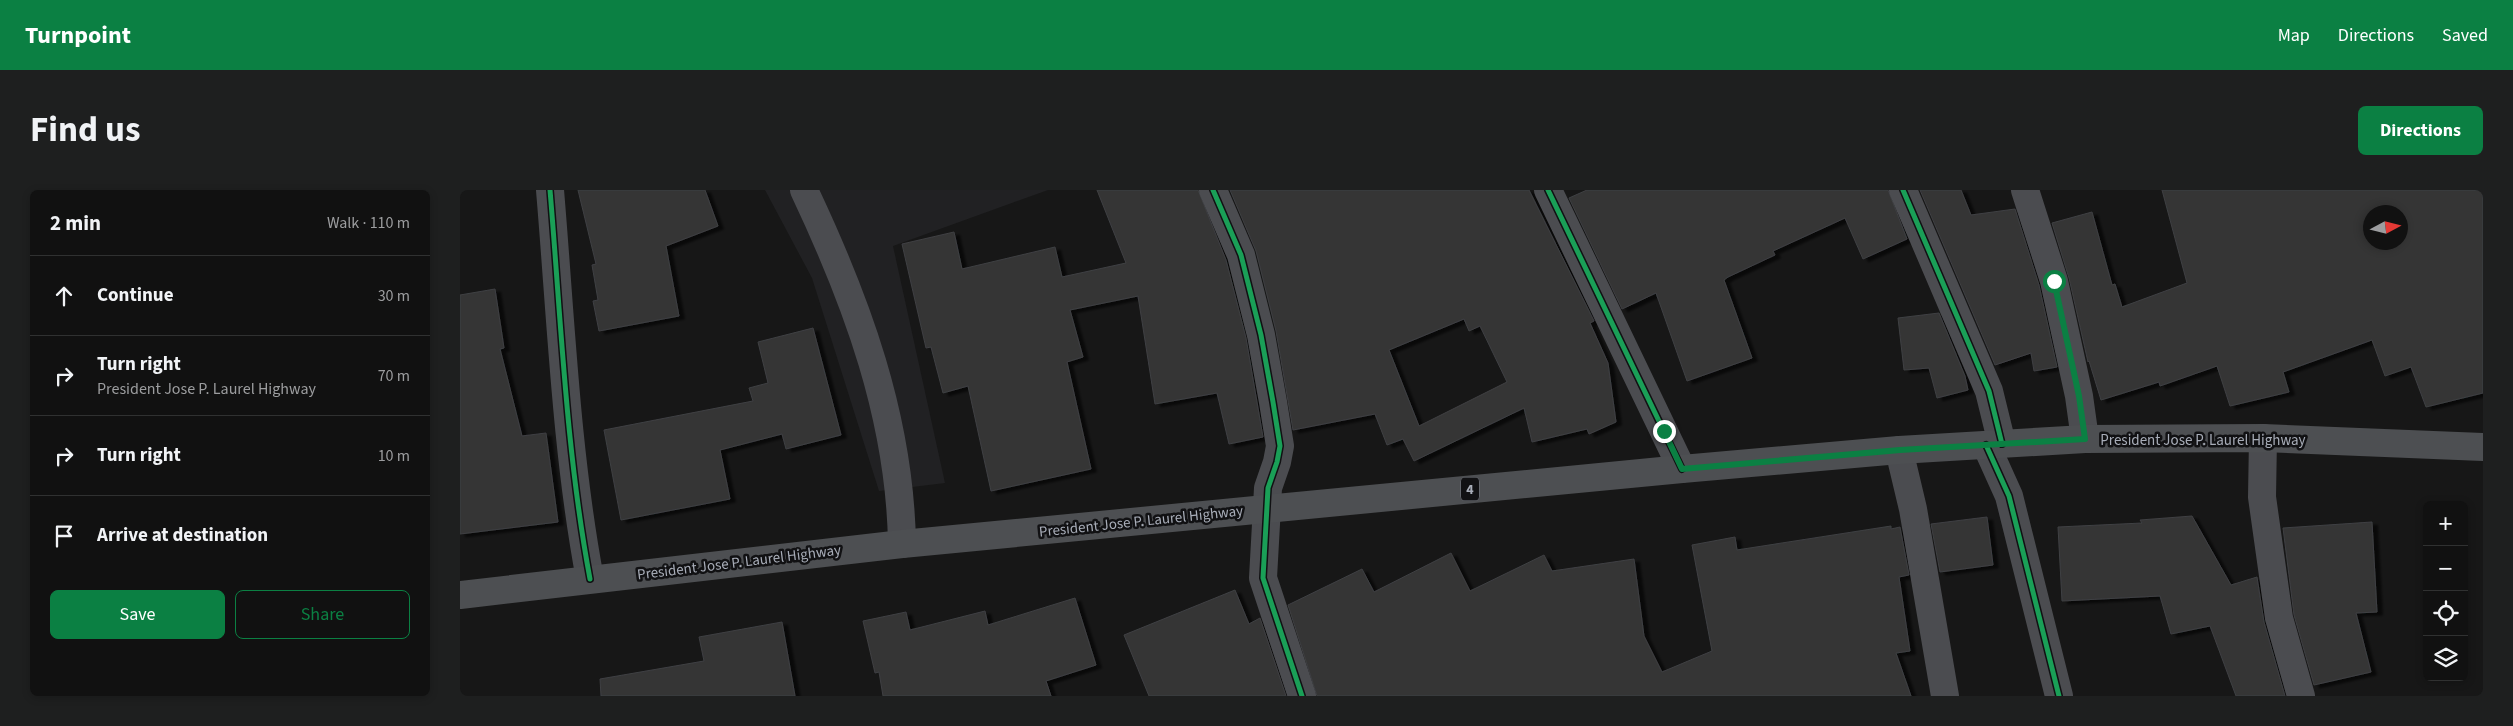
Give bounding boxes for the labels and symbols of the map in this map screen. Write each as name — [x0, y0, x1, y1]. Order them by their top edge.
north arrow — [2363, 205, 2408, 250]
route start — [2043, 270, 2066, 293]
route end — [1653, 420, 1676, 443]
street label: President Jose P. Laurel Highway — [2100, 430, 2306, 451]
road number: 4 — [1461, 478, 1479, 500]
street label: President Jose P. Laurel Highway — [1038, 500, 1244, 543]
street label: President Jose P. Laurel Highway — [636, 540, 842, 585]

